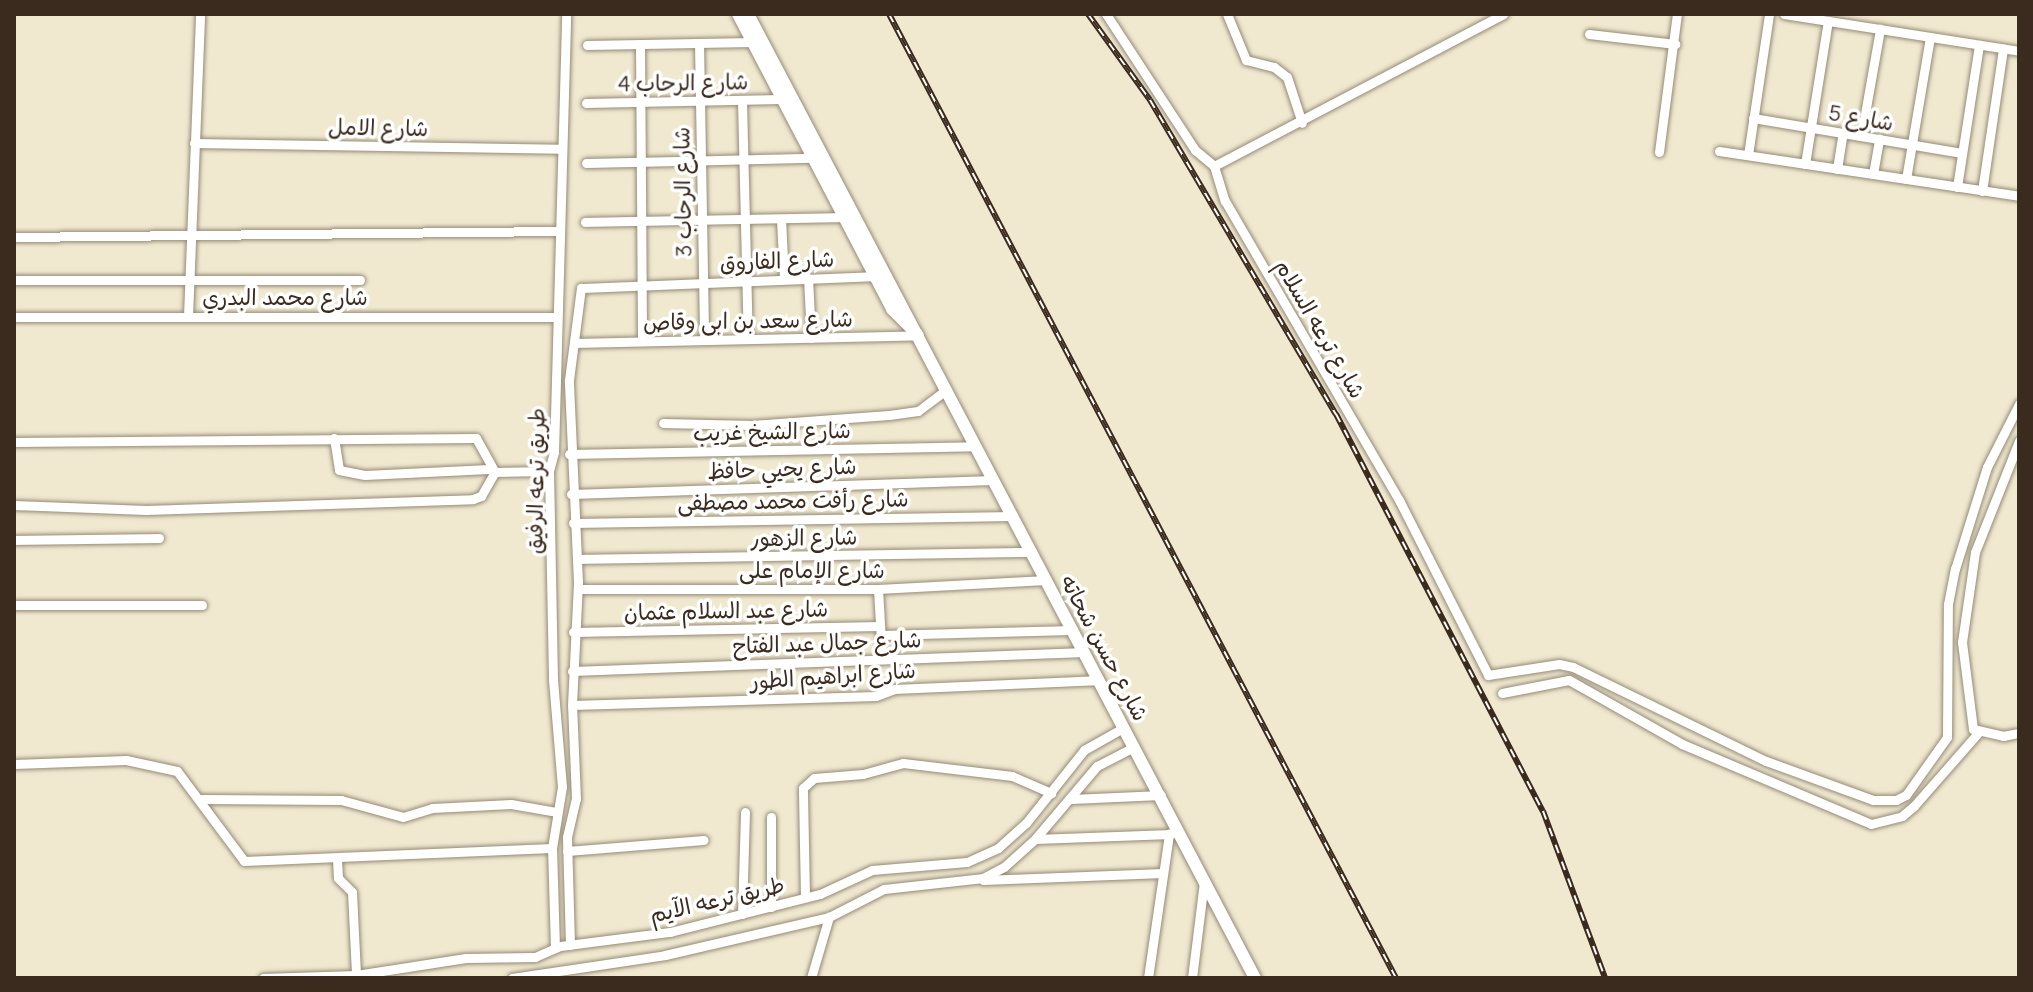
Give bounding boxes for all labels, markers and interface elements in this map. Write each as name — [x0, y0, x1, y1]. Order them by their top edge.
street label: شارع الرحاب 4 — [618, 69, 748, 97]
street label: شارع 5 — [1826, 99, 1896, 137]
street label: شارع الامل — [328, 114, 428, 142]
street label: شارع الرحاب 3 — [669, 127, 697, 257]
street label: شارع الفاروق — [719, 246, 835, 276]
street label: شارع ترعه السلام — [1270, 255, 1370, 403]
street label: شارع محمد البدري — [202, 285, 368, 311]
street label: شارع سعد بن ابى وقاص — [643, 306, 853, 336]
street label: طريق ترعه الرفيق — [522, 408, 550, 554]
street label: شارع الشيخ غريب — [693, 417, 851, 447]
street label: شارع يحيي حافظ — [707, 453, 857, 485]
street label: شارع رأفت محمد مصطفى — [677, 486, 909, 516]
street label: شارع الزهور — [750, 524, 858, 552]
street label: شارع الإمام على — [739, 558, 885, 584]
street label: شارع حسن شحاته — [1054, 571, 1154, 725]
street label: شارع عبد السلام عثمان — [624, 596, 828, 626]
street label: شارع جمال عبد الفتاح — [732, 627, 922, 659]
street label: شارع ابراهيم الطور — [749, 657, 917, 695]
street label: طريق ترعه الآيم — [647, 872, 787, 928]

